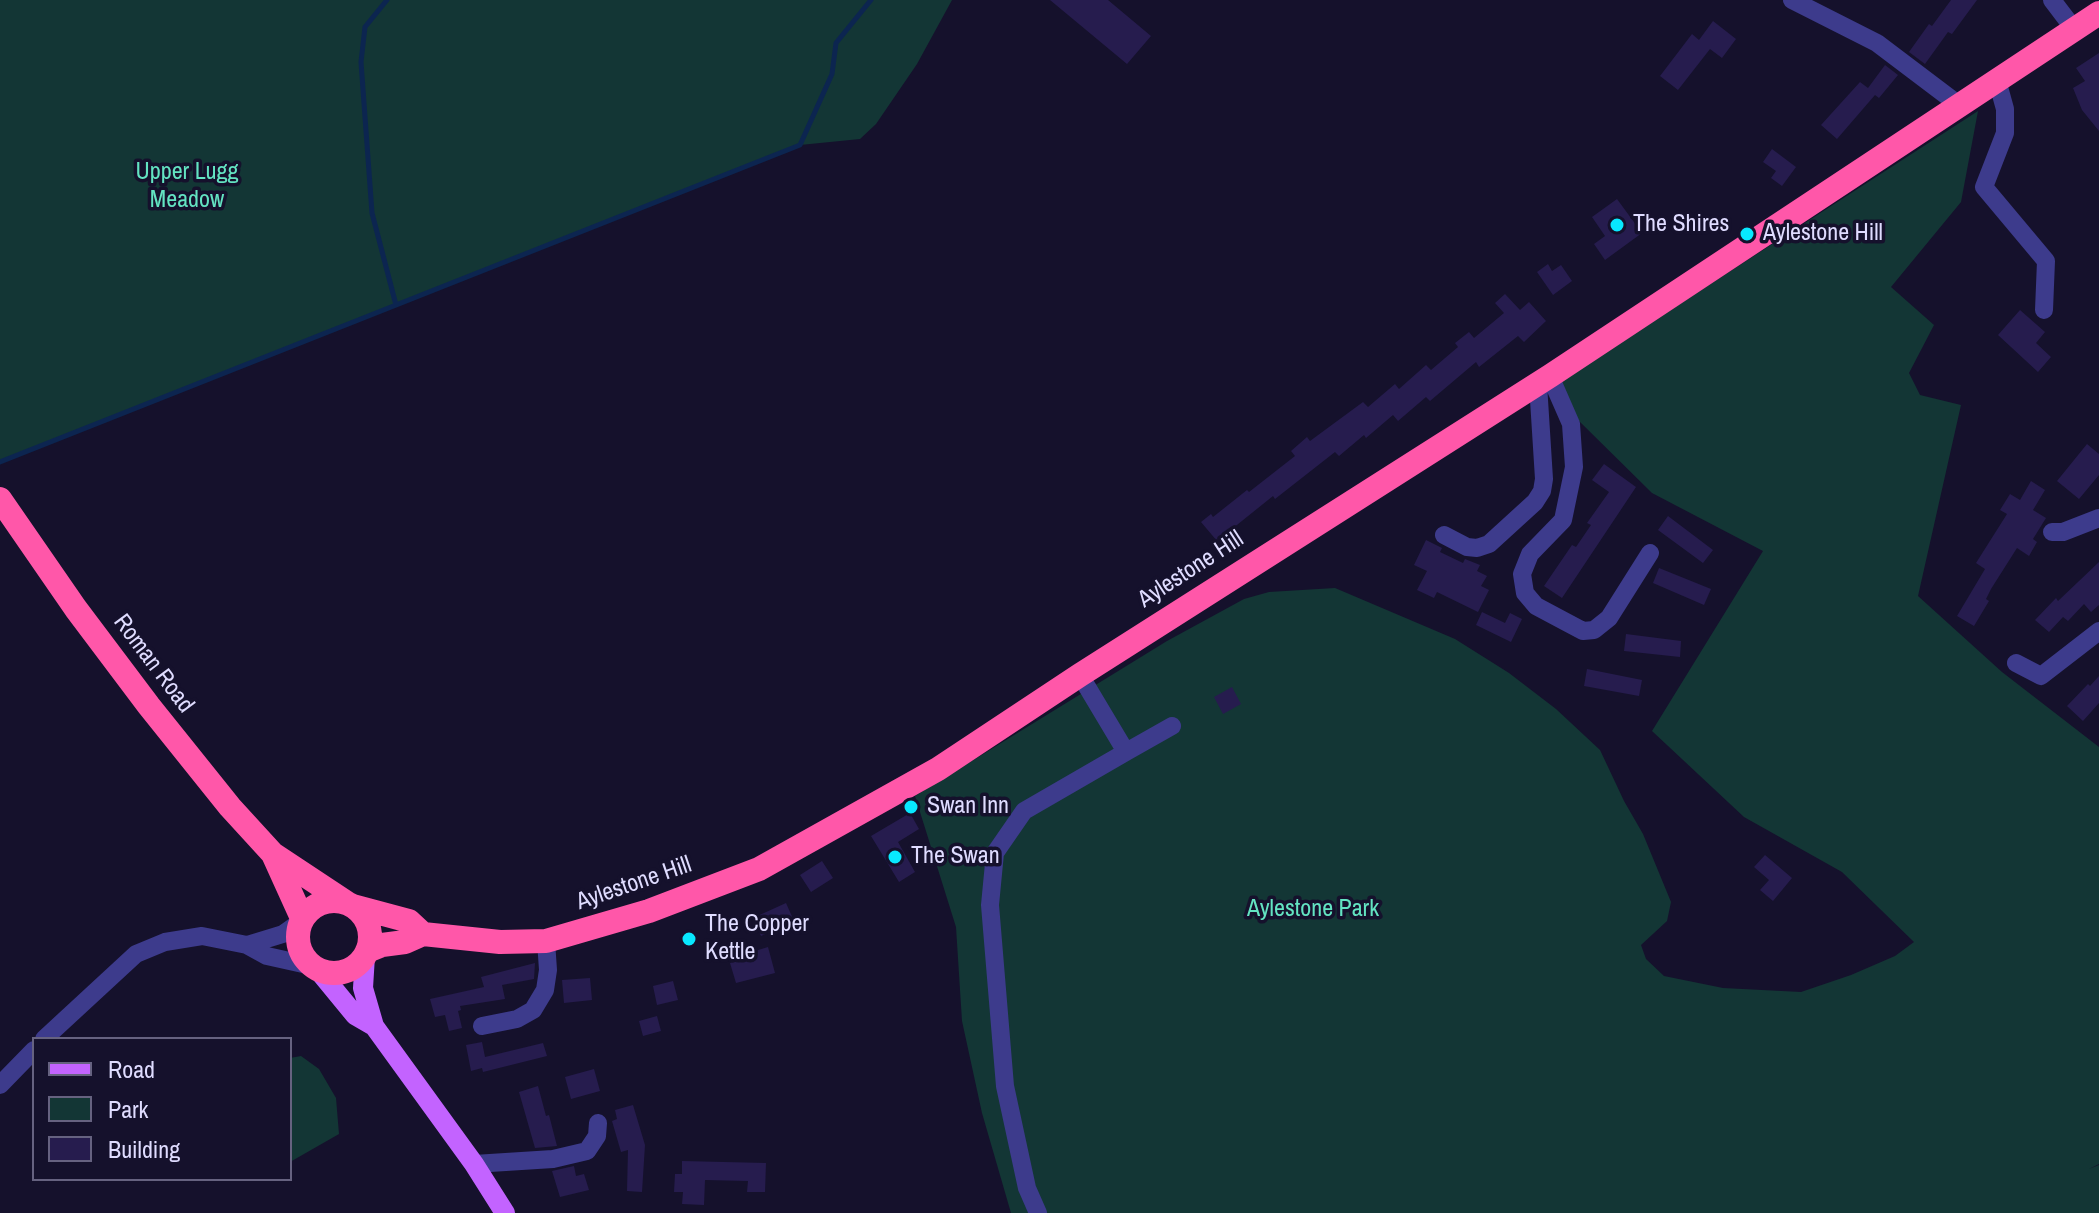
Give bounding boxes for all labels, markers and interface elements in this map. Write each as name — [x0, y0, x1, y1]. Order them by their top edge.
park label: Upper Lugg Meadow — [136, 159, 238, 215]
place label: The Shires — [1633, 211, 1729, 239]
marker: The Shires — [1608, 216, 1626, 234]
place label: Aylestone Hill — [1763, 220, 1883, 248]
marker: Aylestone Hill — [1738, 225, 1756, 243]
street label: Aylestone Hill — [1133, 525, 1249, 615]
street label: Roman Road — [107, 609, 199, 719]
place label: Swan Inn — [927, 793, 1009, 821]
marker: Swan Inn — [902, 798, 920, 816]
place label: The Swan — [911, 843, 1000, 871]
marker: The Swan — [886, 848, 904, 866]
street label: Aylestone Hill — [573, 851, 695, 917]
park label: Aylestone Park — [1247, 896, 1379, 924]
place label: The Copper Kettle — [705, 911, 809, 967]
marker: The Copper Kettle — [680, 930, 698, 948]
legend — [32, 1037, 292, 1181]
text: Road — [108, 1053, 155, 1085]
text: Park — [108, 1093, 148, 1125]
text: Building — [108, 1133, 180, 1165]

